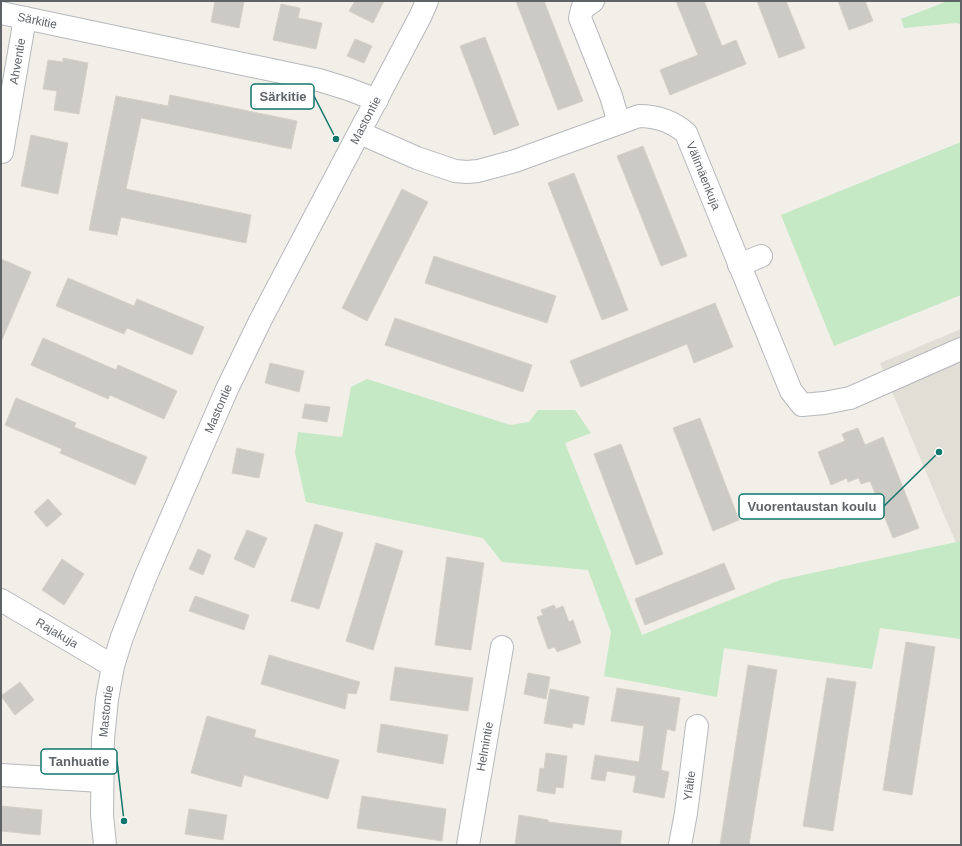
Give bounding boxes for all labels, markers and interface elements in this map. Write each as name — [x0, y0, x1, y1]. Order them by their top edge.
street label: Särkitie — [16, 10, 59, 32]
street label: Ahventie — [7, 37, 28, 86]
callout: Särkitie — [251, 84, 314, 109]
text: Särkitie — [260, 89, 306, 104]
street label: Mastontie — [347, 94, 384, 147]
street label: Välimäenkuja — [683, 140, 724, 212]
street label: Mastontie — [202, 382, 235, 436]
callout: Vuorentaustan koulu — [739, 494, 884, 519]
text: Vuorentaustan koulu — [748, 499, 876, 514]
street label: Rajakuja — [33, 615, 81, 651]
street label: Mastontie — [96, 684, 116, 738]
street label: Helmintie — [474, 720, 496, 772]
callout: Tanhuatie — [41, 749, 117, 774]
text: Tanhuatie — [49, 754, 109, 769]
street label: Ylätie — [681, 770, 698, 802]

